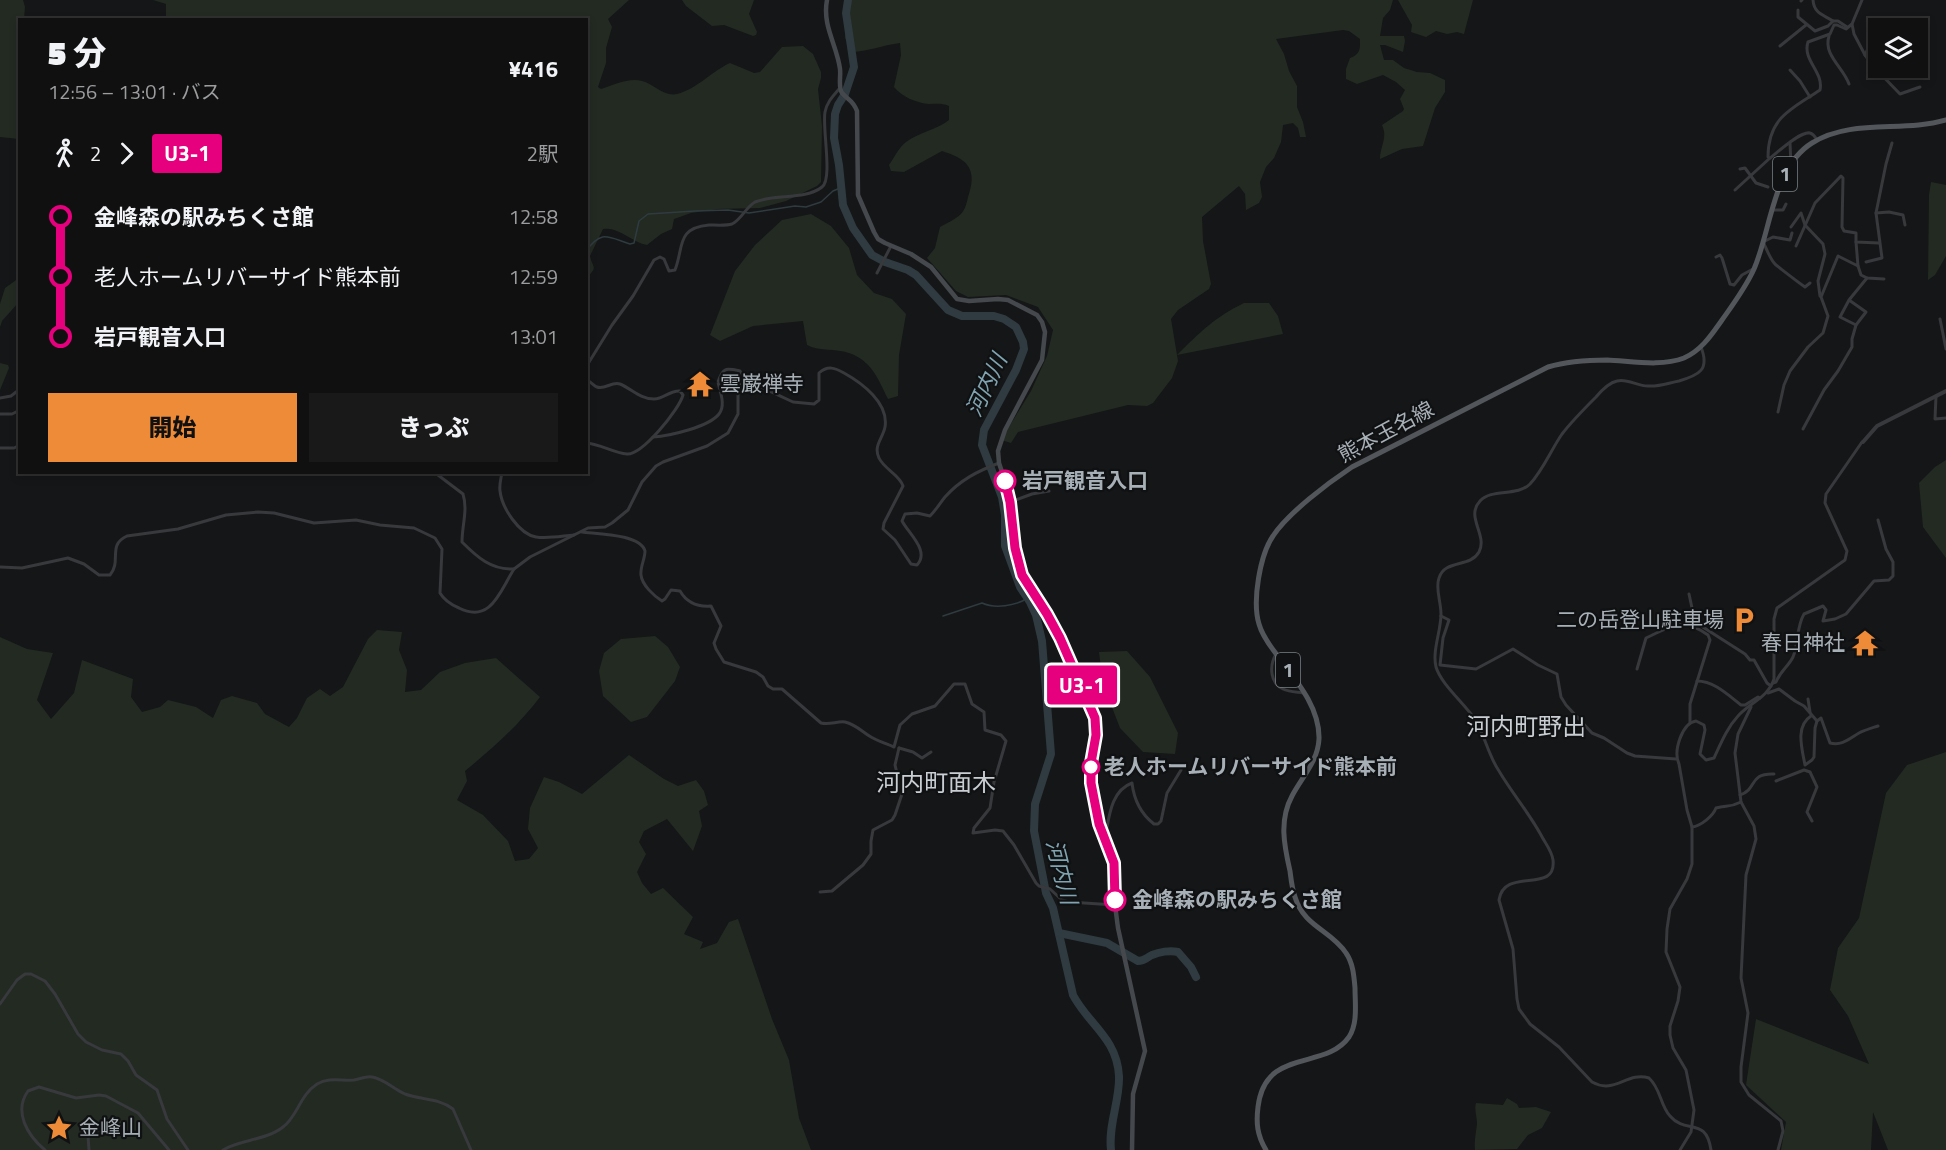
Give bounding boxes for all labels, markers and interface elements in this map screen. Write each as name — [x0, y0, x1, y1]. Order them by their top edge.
map controls — [1868, 18, 1928, 78]
button: layers — [1868, 18, 1928, 78]
text: 5 分 — [48, 28, 106, 78]
text: ¥416 — [509, 52, 558, 86]
text: 12:56 – 13:01 · バス — [48, 76, 221, 107]
icon: walk — [48, 137, 81, 170]
icon: forward — [110, 137, 143, 170]
text: U3-1 — [164, 137, 210, 169]
text: 2 — [90, 138, 101, 169]
text: 2駅 — [527, 138, 558, 169]
road number: 1 — [1773, 157, 1797, 191]
text: 金峰森の駅みちくさ館 — [94, 200, 314, 234]
text: 12:58 — [509, 201, 558, 232]
text: 老人ホームリバーサイド熊本前 — [94, 260, 401, 294]
text: 12:59 — [509, 261, 558, 292]
text: 岩戸観音入口 — [94, 320, 226, 354]
text: 13:01 — [509, 321, 558, 352]
water label: 河内川 — [957, 346, 1016, 422]
place label: 雲巌禅寺 — [720, 367, 804, 399]
temple icon: 雲巌禅寺 — [685, 369, 715, 399]
street label: 熊本玉名線 — [1332, 392, 1439, 470]
button: 開始 — [48, 393, 297, 462]
button: きっぷ — [309, 393, 558, 462]
place label: 岩戸観音入口 — [1022, 464, 1148, 496]
marker: 岩戸観音入口 — [994, 470, 1016, 492]
place label: 二の岳登山駐車場 — [1556, 603, 1724, 635]
parking icon: 二の岳登山駐車場 — [1729, 605, 1759, 635]
place label: 春日神社 — [1761, 626, 1845, 658]
temple icon: 春日神社 — [1850, 628, 1880, 658]
road number: 1 — [1276, 653, 1300, 687]
line badge: U3-1 — [1040, 666, 1124, 704]
text: U3-1 — [1059, 669, 1105, 701]
district label: 河内町野出 — [1466, 708, 1586, 744]
place label: 老人ホームリバーサイド熊本前 — [1104, 750, 1397, 782]
marker: 老人ホームリバーサイド熊本前 — [1082, 758, 1100, 776]
district label: 河内町面木 — [876, 764, 996, 800]
water label: 河内川 — [1038, 836, 1087, 910]
place label: 金峰森の駅みちくさ館 — [1132, 883, 1342, 915]
marker: 金峰森の駅みちくさ館 — [1104, 889, 1126, 911]
place label: 金峰山 — [79, 1111, 142, 1143]
place icon: 金峰山 — [44, 1113, 74, 1143]

